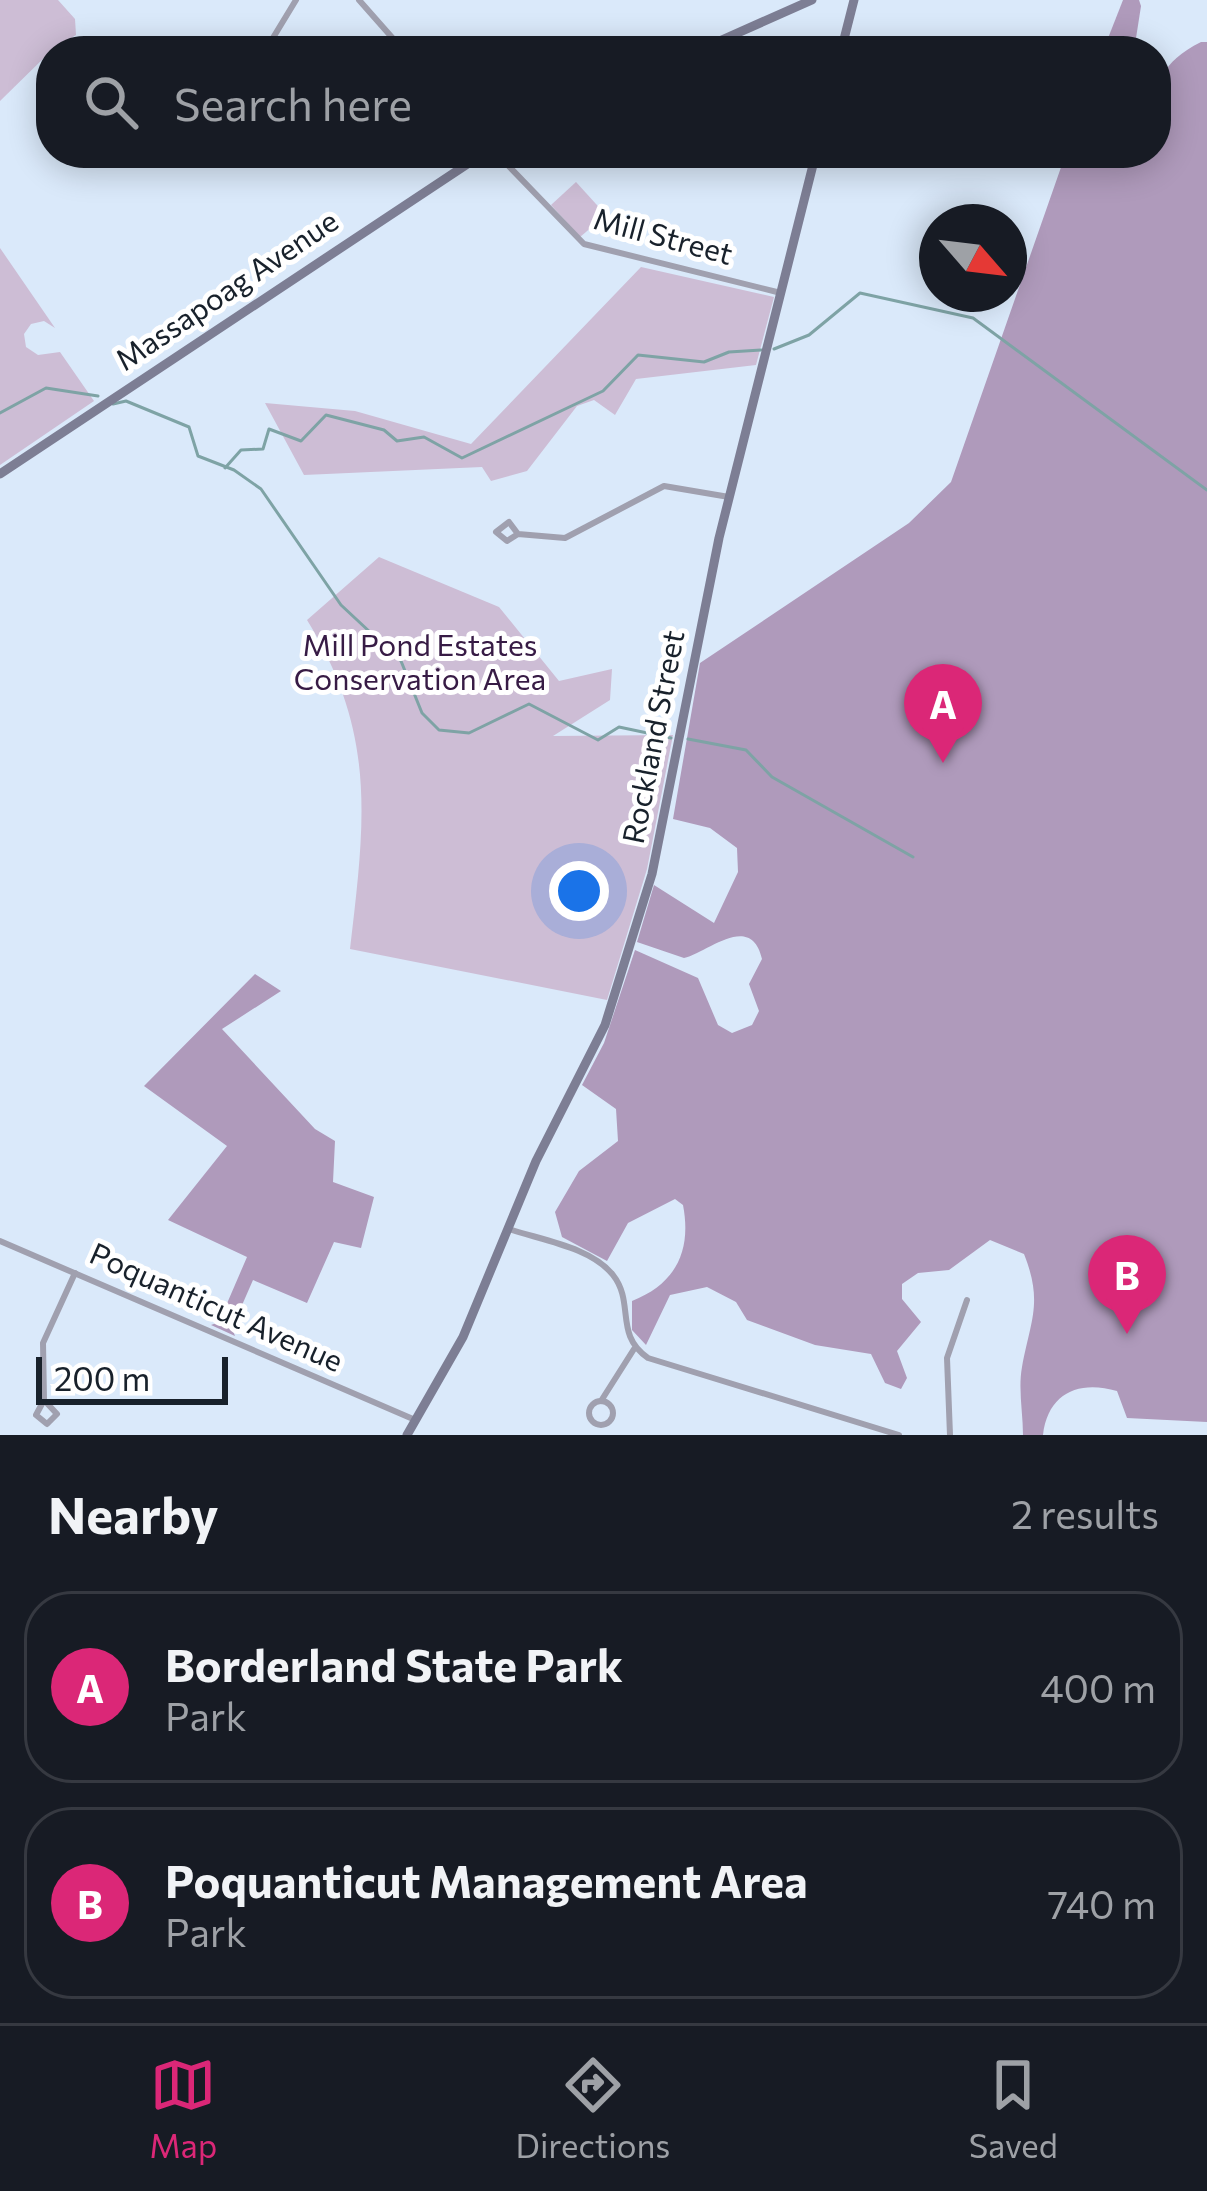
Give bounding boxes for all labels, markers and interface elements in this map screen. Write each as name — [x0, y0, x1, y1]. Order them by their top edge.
search box — [36, 36, 1171, 168]
icon: search — [78, 69, 144, 135]
text: Search here — [174, 75, 412, 130]
street label: Mill Street — [590, 198, 737, 271]
street label: Massapoag Avenue — [107, 201, 344, 377]
north arrow — [919, 204, 1027, 312]
park label: Mill Pond Estates Conservation Area — [294, 625, 546, 696]
street label: Rockland Street — [613, 627, 690, 846]
pin: A — [904, 664, 982, 763]
your location — [549, 861, 609, 921]
street label: Poquanticut Avenue — [85, 1233, 349, 1378]
pin: B — [1088, 1235, 1166, 1334]
scale bar — [36, 1351, 228, 1404]
text: 200 m — [54, 1357, 150, 1398]
text: Nearby — [48, 1482, 218, 1545]
text: 2 results — [1011, 1489, 1159, 1537]
text: Borderland State Park — [165, 1636, 623, 1691]
text: A — [76, 1663, 104, 1711]
text: 400 m — [1040, 1663, 1156, 1711]
text: Park — [165, 1691, 247, 1739]
text: Poquanticut Management Area — [165, 1852, 808, 1907]
text: B — [77, 1879, 103, 1927]
text: 740 m — [1047, 1879, 1156, 1927]
text: Park — [165, 1907, 247, 1955]
tab: Map — [149, 2052, 217, 2165]
tab: Directions — [516, 2052, 670, 2165]
tab: Saved — [969, 2052, 1058, 2165]

